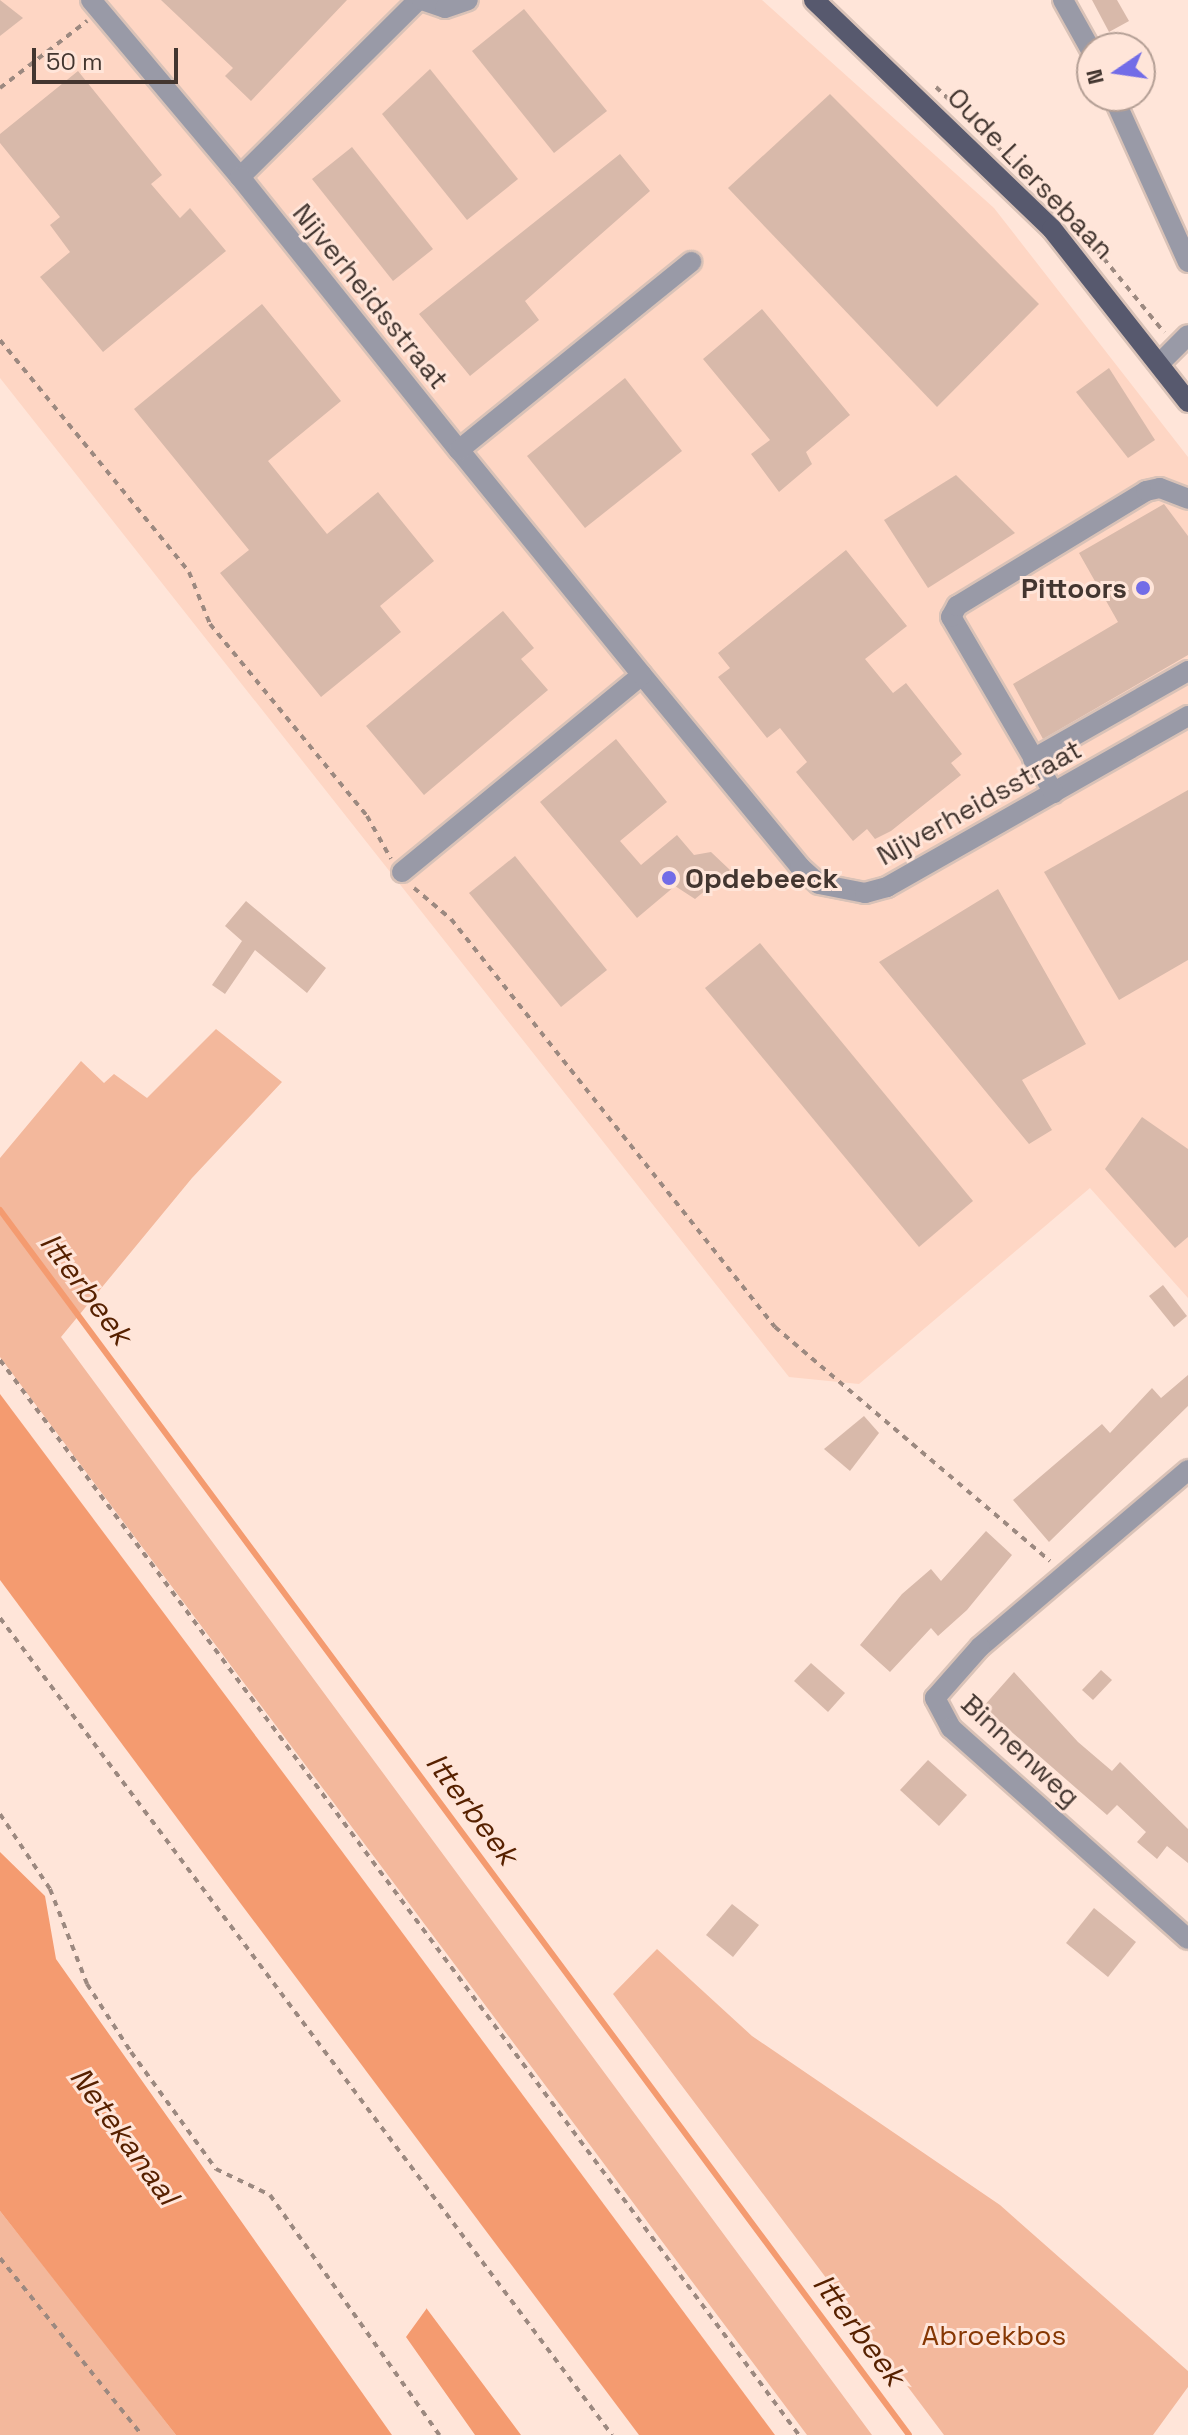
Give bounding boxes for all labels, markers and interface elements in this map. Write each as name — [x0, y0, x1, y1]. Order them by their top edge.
scale bar — [36, 32, 182, 82]
north arrow — [1076, 32, 1156, 112]
text: 50 m — [46, 46, 103, 77]
text: N — [1079, 67, 1110, 87]
street label: Oude Liersebaan — [941, 80, 1121, 266]
street label: Nijverheidsstraat — [286, 196, 456, 396]
place label: Pittoors — [1021, 571, 1127, 605]
marker: Pittoors — [1134, 579, 1152, 597]
street label: Nijverheidsstraat — [871, 732, 1087, 872]
place label: Opdebeeck — [685, 861, 838, 895]
marker: Opdebeeck — [660, 869, 678, 887]
water label: Itterbeek — [32, 1226, 140, 1352]
street label: Binnenweg — [955, 1687, 1087, 1813]
water label: Itterbeek — [418, 1746, 526, 1872]
water label: Netekanaal — [62, 2060, 186, 2212]
water label: Itterbeek — [805, 2267, 913, 2393]
park label: Abroekbos — [922, 2318, 1066, 2352]

